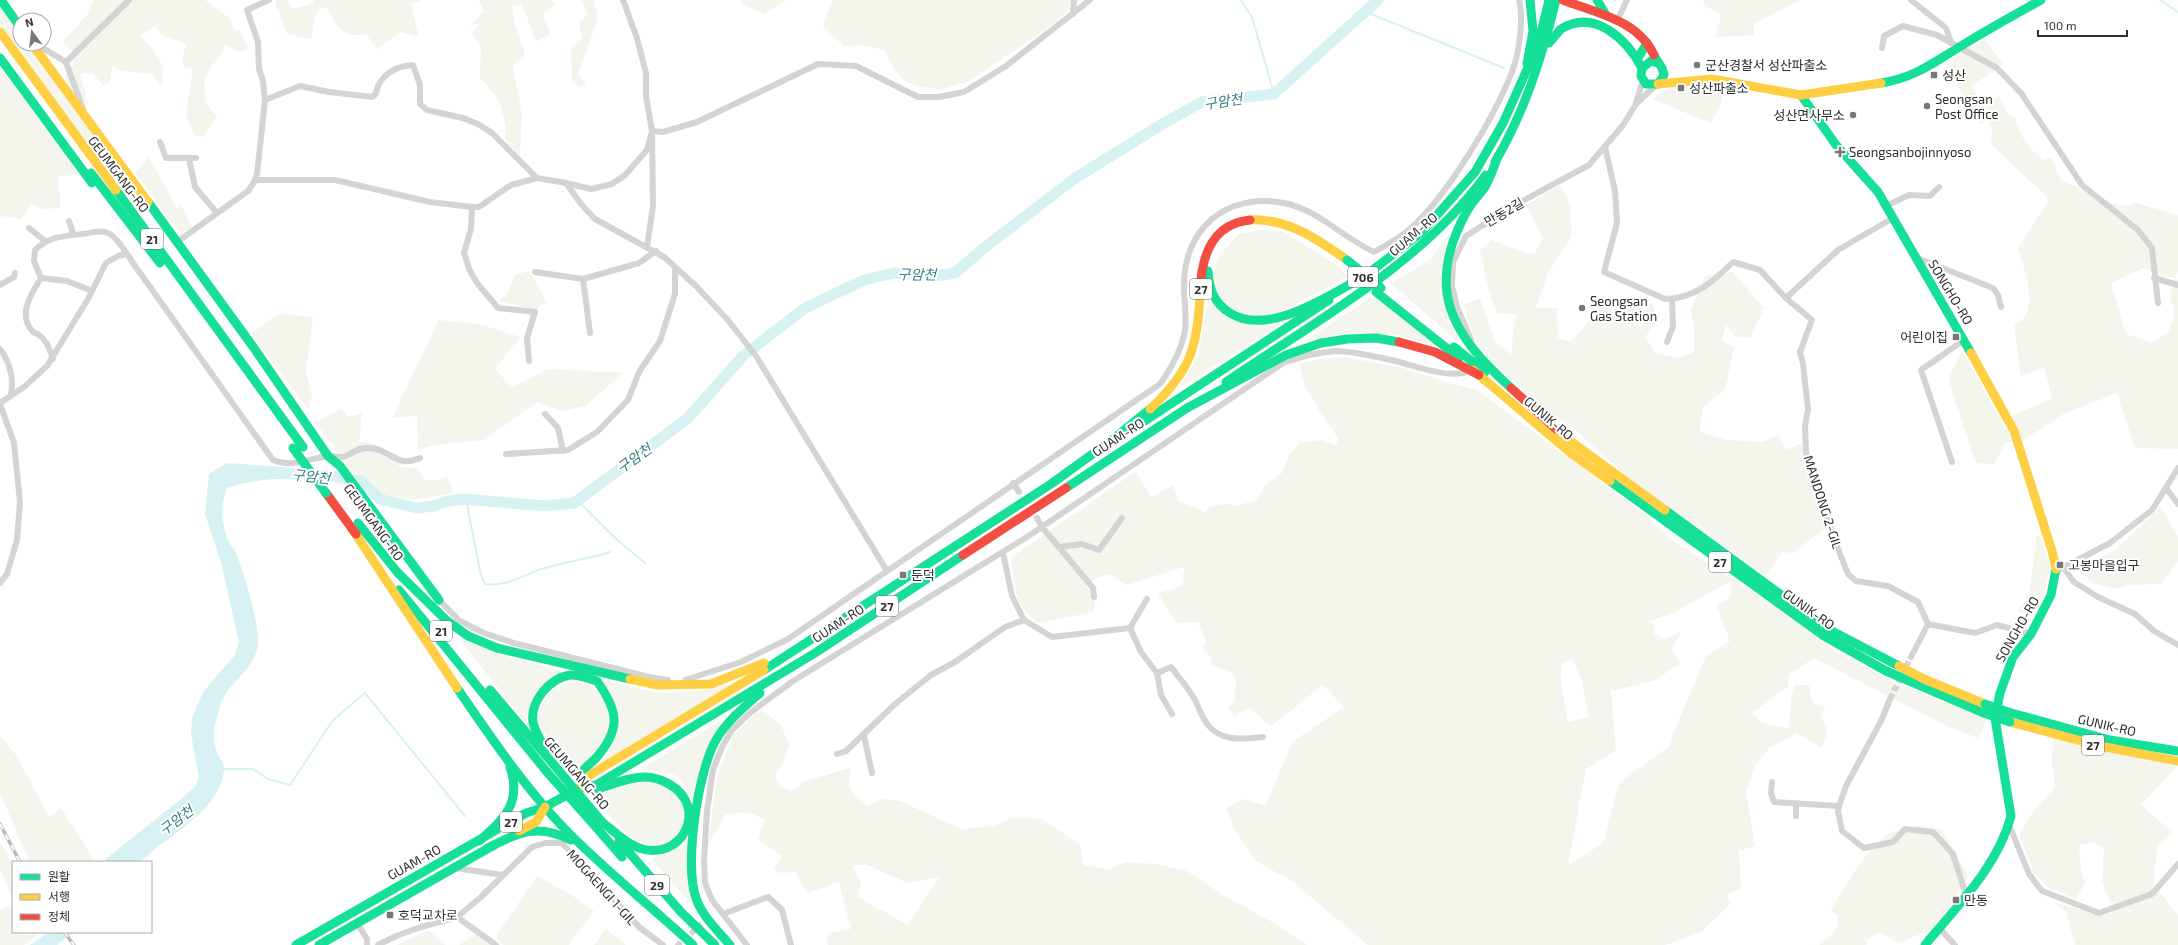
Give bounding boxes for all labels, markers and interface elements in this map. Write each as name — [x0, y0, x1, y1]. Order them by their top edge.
north arrow — [12, 12, 52, 52]
scale bar — [2038, 12, 2127, 38]
text: N — [24, 15, 35, 29]
text: 100 m — [2044, 18, 2076, 32]
place label: 군산경찰서 성산파출소 — [1705, 57, 1828, 73]
marker: 군산경찰서 성산파출소 — [1692, 60, 1702, 70]
place label: 성산 — [1942, 67, 1966, 83]
marker: 성산 — [1929, 70, 1939, 80]
place label: 성산파출소 — [1689, 80, 1749, 96]
marker: 성산파출소 — [1676, 83, 1686, 93]
water label: 구암천 — [1203, 89, 1245, 112]
place label: Seongsan Post Office — [1935, 91, 1998, 122]
marker: Seongsan Post Office — [1922, 101, 1932, 111]
place label: 성산면사무소 — [1773, 107, 1845, 123]
marker: 성산면사무소 — [1848, 110, 1858, 120]
street label: GEUMGANG-RO — [85, 133, 153, 215]
place label: Seongsanbojinnyoso — [1849, 144, 1971, 160]
marker: Seongsanbojinnyoso — [1834, 146, 1846, 158]
street label: 만동2길 — [1481, 194, 1527, 230]
street label: GUAM-RO — [1386, 209, 1440, 259]
road number: 21 — [141, 229, 163, 249]
street label: SONGHO-RO — [1925, 256, 1977, 328]
water label: 구암천 — [898, 265, 938, 283]
road number: 706 — [1348, 267, 1378, 287]
road number: 27 — [1190, 279, 1212, 299]
place label: Seongsan Gas Station — [1590, 293, 1657, 324]
marker: Seongsan Gas Station — [1577, 303, 1587, 313]
place label: 어린이집 — [1900, 329, 1948, 345]
marker: 어린이집 — [1951, 332, 1961, 342]
street label: GUNIK-RO — [1521, 393, 1577, 443]
street label: GUAM-RO — [1089, 414, 1147, 460]
water label: 구암천 — [613, 439, 656, 476]
street label: MANDONG 2-GIL — [1800, 453, 1846, 551]
water label: 구암천 — [291, 466, 332, 487]
street label: GEUMGANG-RO — [341, 480, 407, 564]
road number: 27 — [1709, 552, 1731, 572]
place label: 고봉마을입구 — [2068, 557, 2140, 573]
marker: 고봉마을입구 — [2055, 560, 2065, 570]
place label: 둔덕 — [911, 567, 935, 583]
marker: 둔덕 — [898, 570, 908, 580]
street label: GUNIK-RO — [1780, 585, 1838, 633]
street label: SONGHO-RO — [1992, 593, 2042, 665]
road number: 27 — [876, 596, 898, 616]
street label: GUAM-RO — [809, 600, 867, 646]
road number: 21 — [430, 621, 452, 641]
street label: GUNIK-RO — [2076, 711, 2138, 739]
street label: GEUMGANG-RO — [541, 733, 613, 813]
road number: 27 — [2082, 735, 2104, 755]
water label: 구암천 — [155, 801, 197, 838]
road number: 27 — [500, 812, 522, 832]
street label: GUAM-RO — [384, 841, 444, 883]
street label: MOGAENGI 1-GIL — [564, 846, 640, 928]
legend — [12, 861, 152, 933]
text: 원활 — [48, 869, 70, 883]
road number: 29 — [645, 875, 669, 895]
text: 서행 — [48, 889, 70, 903]
place label: 만동 — [1964, 892, 1988, 908]
marker: 만동 — [1951, 895, 1961, 905]
place label: 호덕교차로 — [398, 907, 458, 923]
text: 정체 — [48, 909, 70, 923]
marker: 호덕교차로 — [385, 910, 395, 920]

